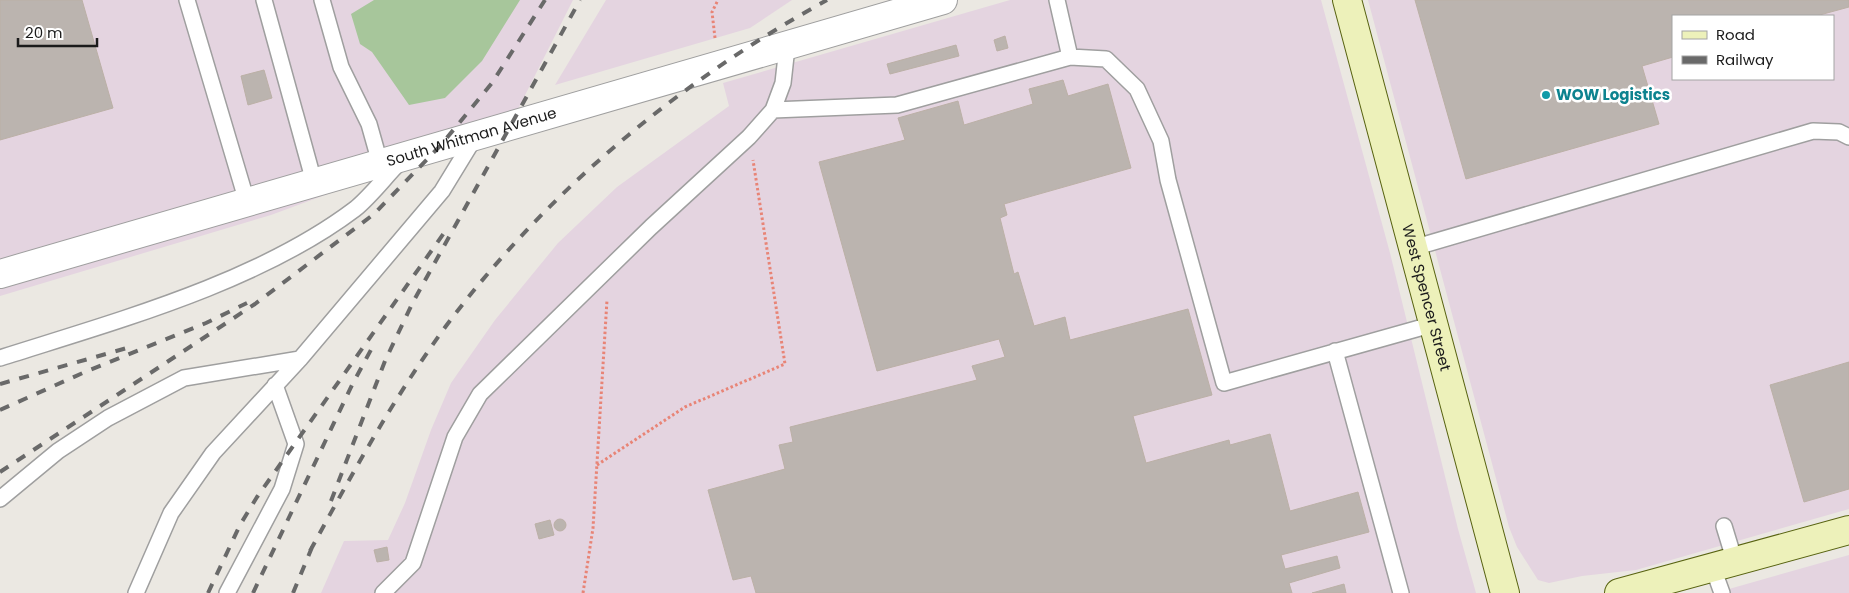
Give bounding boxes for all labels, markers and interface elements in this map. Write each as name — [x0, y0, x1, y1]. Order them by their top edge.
scale bar — [18, 15, 96, 47]
legend — [1672, 15, 1834, 80]
text: 20 m — [25, 22, 63, 43]
text: Road — [1716, 24, 1755, 45]
text: Railway — [1716, 49, 1774, 70]
place label: WOW Logistics — [1556, 84, 1670, 105]
marker: WOW Logistics — [1540, 89, 1552, 101]
street label: South Whitman Avenue — [384, 102, 559, 171]
street label: West Spencer Street — [1397, 222, 1456, 373]

